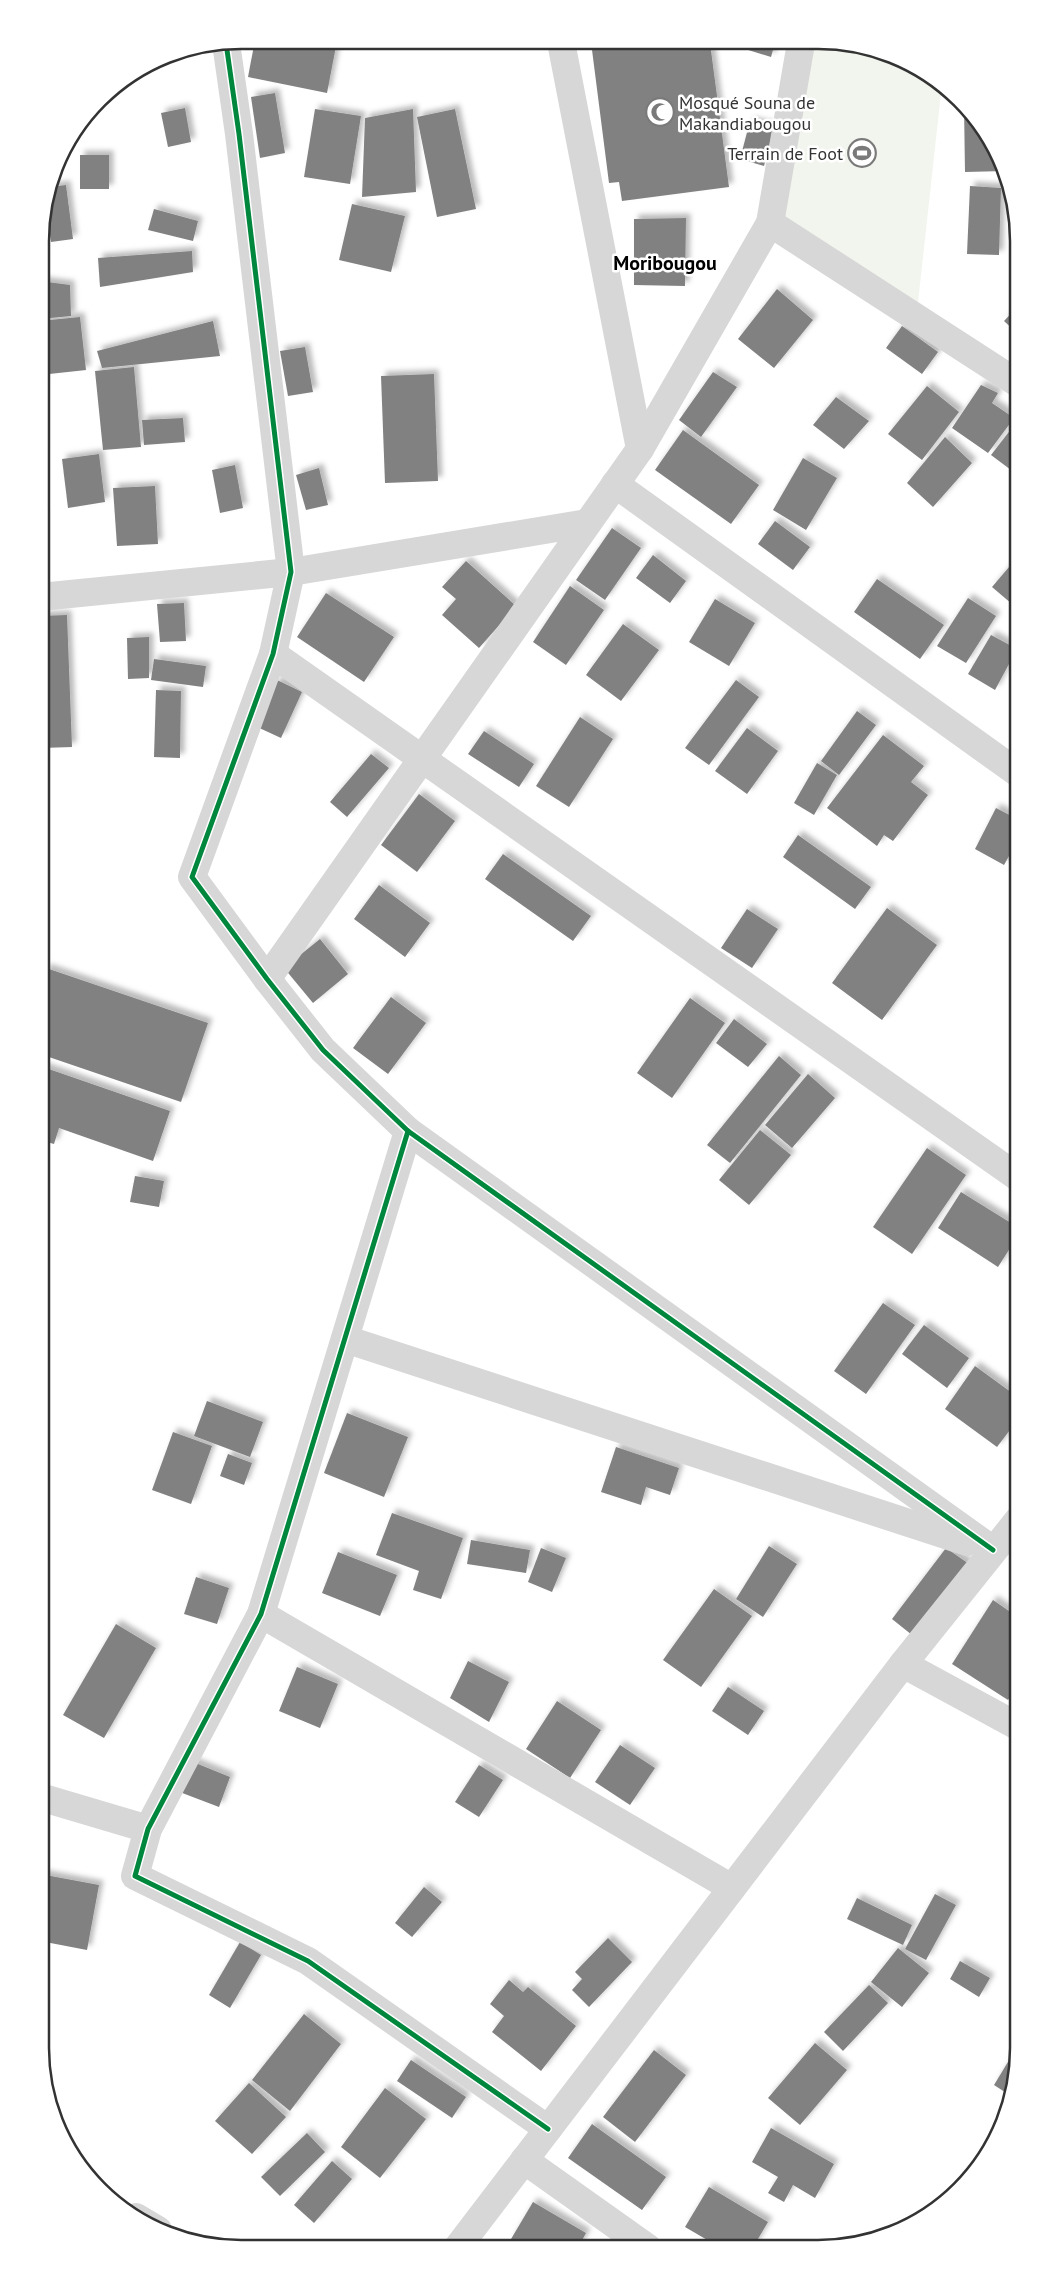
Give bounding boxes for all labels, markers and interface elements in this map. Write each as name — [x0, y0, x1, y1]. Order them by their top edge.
place label: Mosqué Souna de Makandiabougou — [679, 91, 815, 135]
mosque icon: Mosqué Souna de Makandiabougou — [645, 97, 675, 127]
sports icon: Terrain de Foot — [847, 138, 877, 168]
place label: Terrain de Foot — [727, 142, 843, 165]
district label: Moribougou — [613, 250, 717, 276]

